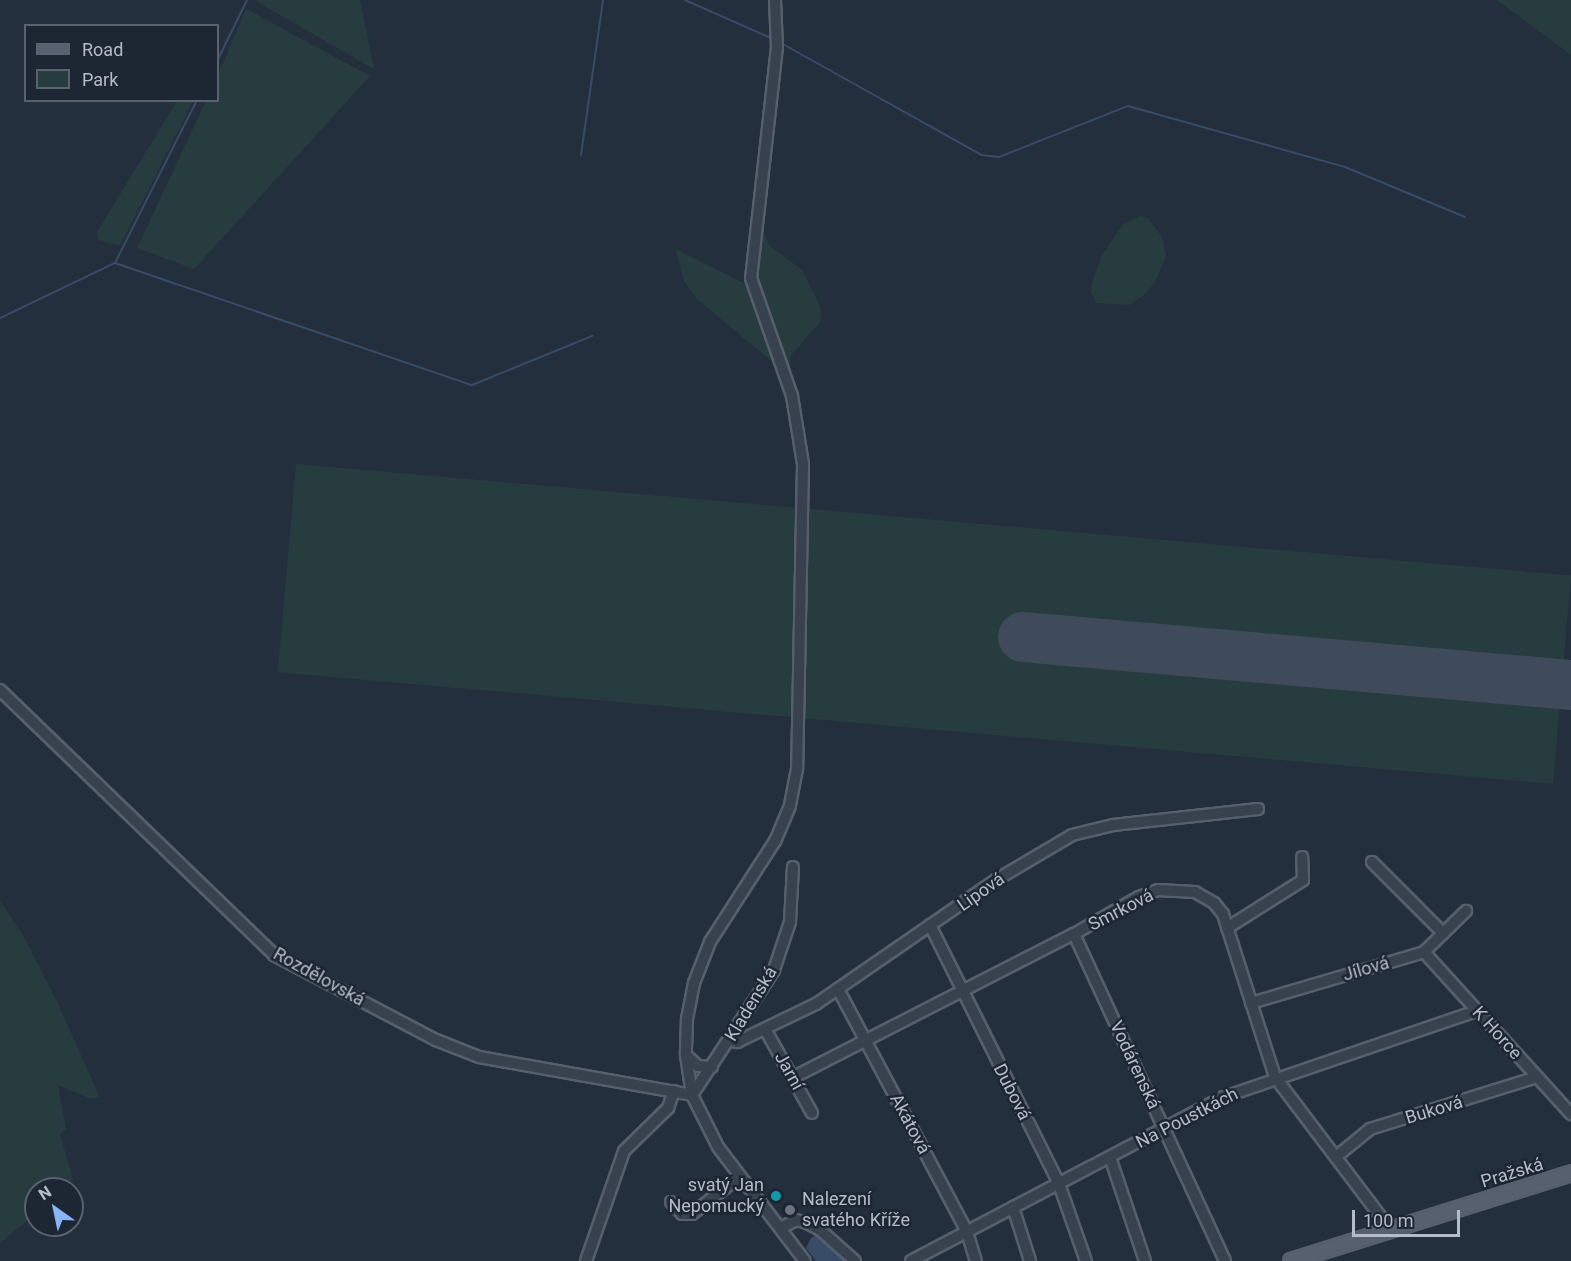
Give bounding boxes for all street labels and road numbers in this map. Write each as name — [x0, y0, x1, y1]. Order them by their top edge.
street label: Lipová — [953, 868, 1009, 916]
street label: Smrková — [1085, 884, 1157, 936]
street label: Rozdělovská — [270, 943, 368, 1011]
street label: Jílová — [1340, 952, 1392, 986]
street label: Kladenská — [720, 963, 782, 1045]
street label: K Horce — [1468, 1002, 1526, 1064]
street label: Vodárenská — [1105, 1017, 1165, 1113]
street label: Jarní — [770, 1048, 808, 1094]
street label: Dubová — [989, 1060, 1035, 1124]
street label: Na Poustkách — [1132, 1083, 1242, 1153]
street label: Akátová — [885, 1090, 935, 1158]
street label: Buková — [1403, 1091, 1465, 1129]
street label: Pražská — [1478, 1153, 1546, 1193]

